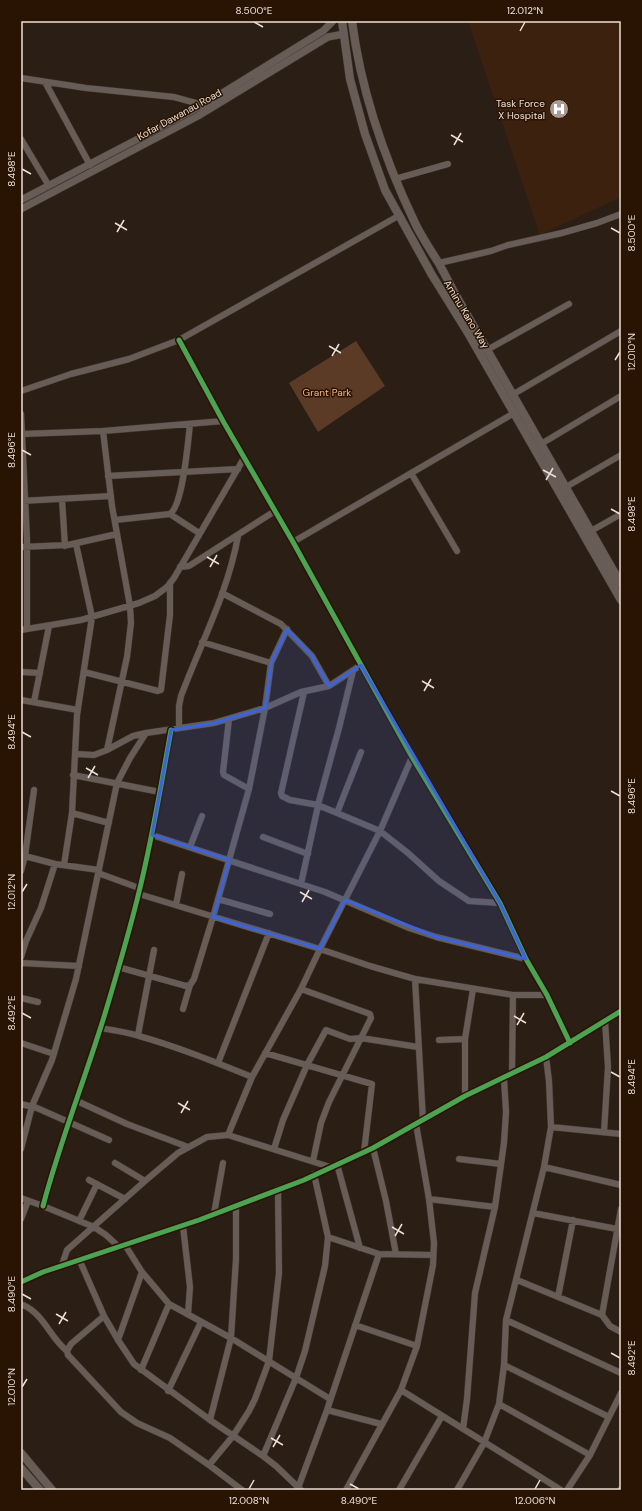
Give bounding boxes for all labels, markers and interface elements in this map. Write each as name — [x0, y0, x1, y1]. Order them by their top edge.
text: 8.500°E — [236, 4, 273, 17]
text: 12.012°N — [507, 4, 543, 17]
street label: Kofar Dawanau Road — [135, 86, 224, 143]
place label: Task Force X Hospital — [496, 97, 545, 122]
hospital icon: Task Force X Hospital — [548, 98, 570, 120]
text: 8.498°E — [5, 151, 18, 187]
text: 8.500°E — [625, 214, 638, 251]
street label: Aminu Kano Way — [441, 278, 492, 351]
text: 12.010°N — [625, 333, 638, 371]
park label: Grant Park — [303, 386, 351, 399]
text: 8.496°E — [5, 432, 18, 468]
text: 8.498°E — [625, 496, 638, 532]
text: 8.494°E — [5, 714, 18, 750]
text: 8.496°E — [625, 778, 638, 814]
text: 12.012°N — [5, 874, 18, 910]
text: 8.492°E — [5, 995, 18, 1031]
text: 8.494°E — [625, 1059, 638, 1095]
text: 8.490°E — [5, 1275, 18, 1312]
text: 8.492°E — [625, 1340, 638, 1376]
text: 12.010°N — [5, 1368, 18, 1406]
text: 12.008°N — [229, 1494, 269, 1507]
text: 8.490°E — [341, 1494, 378, 1507]
text: 12.006°N — [515, 1494, 555, 1507]

